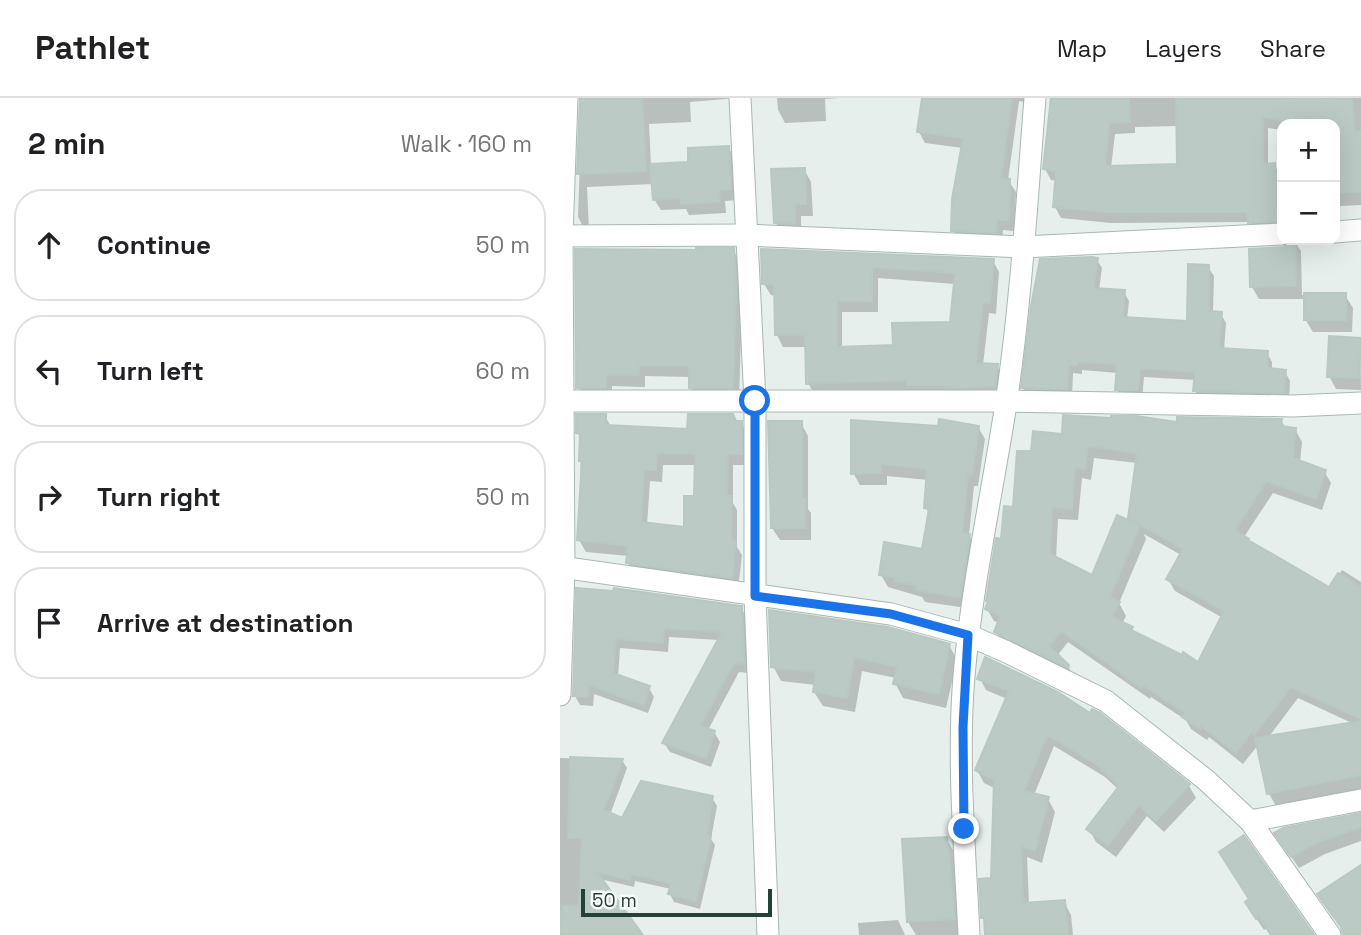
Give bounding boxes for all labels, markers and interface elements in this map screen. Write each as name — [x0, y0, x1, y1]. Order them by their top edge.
text: Pathlet — [35, 27, 150, 69]
text: Map — [1057, 33, 1107, 64]
text: Layers — [1145, 33, 1222, 64]
text: Share — [1260, 33, 1326, 64]
map controls — [1277, 119, 1340, 245]
button: + — [1277, 119, 1340, 182]
text: 2 min — [28, 124, 106, 163]
text: Walk · 160 m — [401, 129, 532, 159]
button: − — [1277, 182, 1340, 245]
icon: ahead — [30, 226, 68, 264]
text: Continue — [97, 228, 211, 262]
text: 50 m — [476, 230, 530, 260]
icon: left — [30, 352, 68, 390]
text: Turn left — [97, 354, 204, 388]
text: 60 m — [475, 356, 530, 386]
route start — [739, 385, 770, 416]
icon: right — [30, 478, 68, 516]
text: Turn right — [97, 480, 221, 514]
text: 50 m — [476, 482, 530, 512]
icon: arrive — [30, 604, 68, 642]
text: Arrive at destination — [97, 606, 354, 640]
route end — [948, 813, 979, 844]
scale bar — [581, 886, 772, 918]
text: 50 m — [592, 888, 637, 913]

